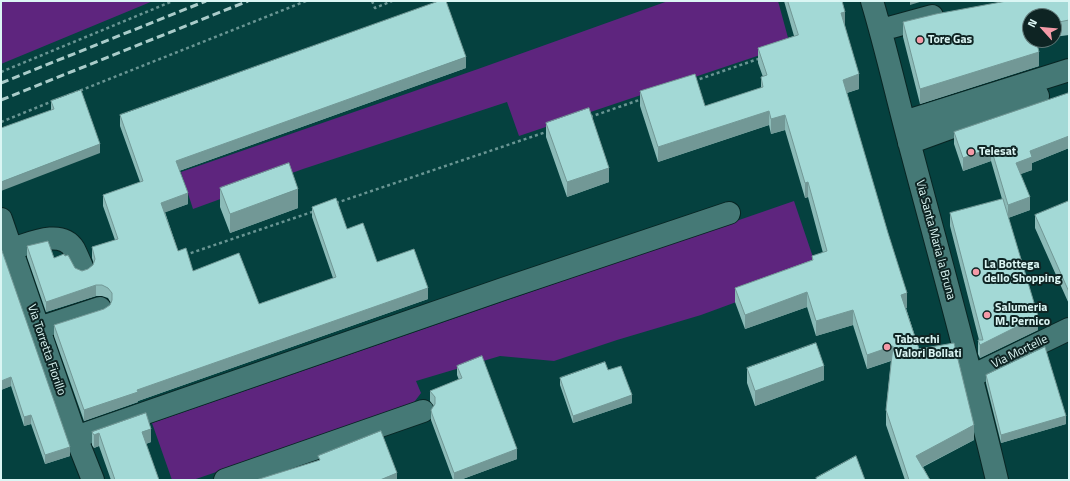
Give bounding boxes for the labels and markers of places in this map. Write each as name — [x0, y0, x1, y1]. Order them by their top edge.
place label: Tore Gas — [928, 33, 972, 47]
marker: Tore Gas — [915, 35, 925, 45]
place label: Telesat — [979, 145, 1016, 159]
marker: Telesat — [966, 147, 976, 157]
place label: La Bottega dello Shopping — [984, 258, 1061, 286]
marker: La Bottega dello Shopping — [971, 267, 981, 277]
place label: Salumeria M. Pernico — [995, 301, 1050, 329]
marker: Salumeria M. Pernico — [982, 310, 992, 320]
place label: Tabacchi Valori Bollati — [895, 333, 962, 361]
marker: Tabacchi Valori Bollati — [882, 342, 892, 352]

